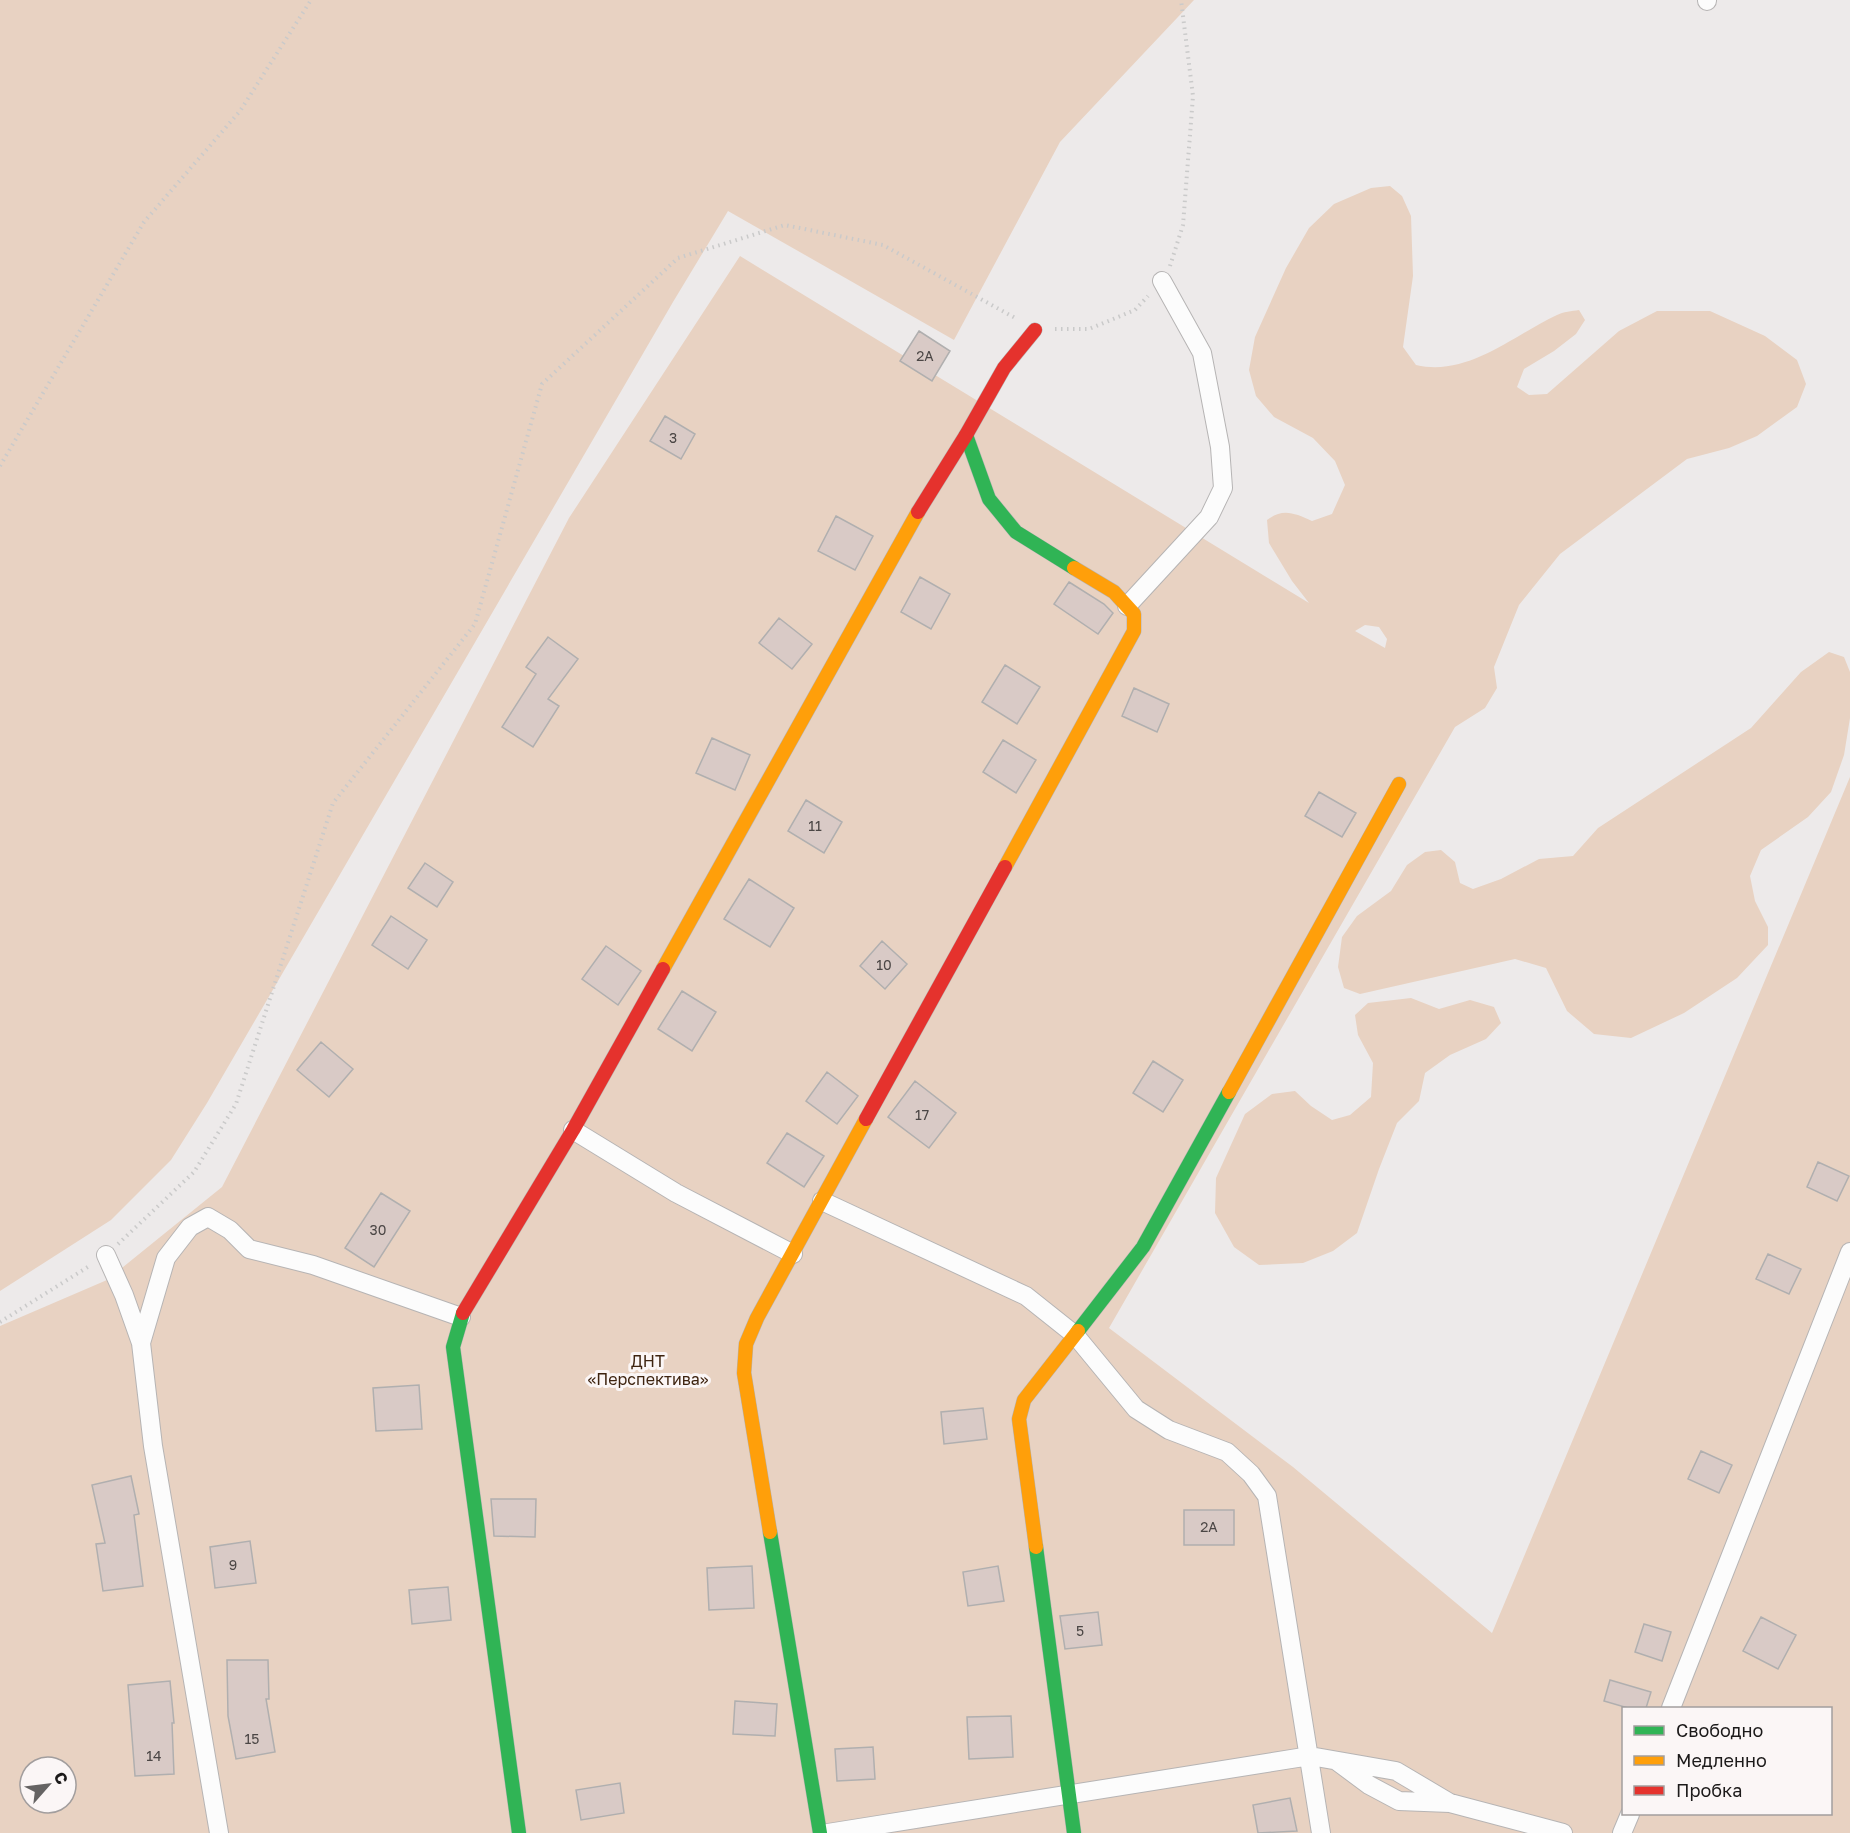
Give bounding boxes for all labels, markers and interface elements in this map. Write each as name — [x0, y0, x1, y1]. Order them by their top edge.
house number: 2А — [916, 347, 934, 364]
house number: 3 — [669, 429, 677, 446]
house number: 11 — [808, 817, 822, 834]
house number: 10 — [876, 956, 892, 973]
house number: 17 — [915, 1106, 929, 1123]
house number: 30 — [370, 1221, 386, 1238]
park label: ДНТ «Перспектива» — [587, 1351, 709, 1389]
house number: 2А — [1200, 1518, 1218, 1535]
house number: 9 — [229, 1556, 237, 1573]
house number: 5 — [1076, 1622, 1084, 1639]
legend — [1622, 1707, 1832, 1815]
text: Свободно — [1676, 1719, 1763, 1741]
house number: 15 — [245, 1730, 259, 1747]
house number: 14 — [146, 1747, 162, 1764]
text: Медленно — [1676, 1749, 1767, 1771]
north arrow — [18, 1755, 78, 1815]
text: С — [50, 1768, 73, 1788]
text: Пробка — [1676, 1779, 1742, 1801]

